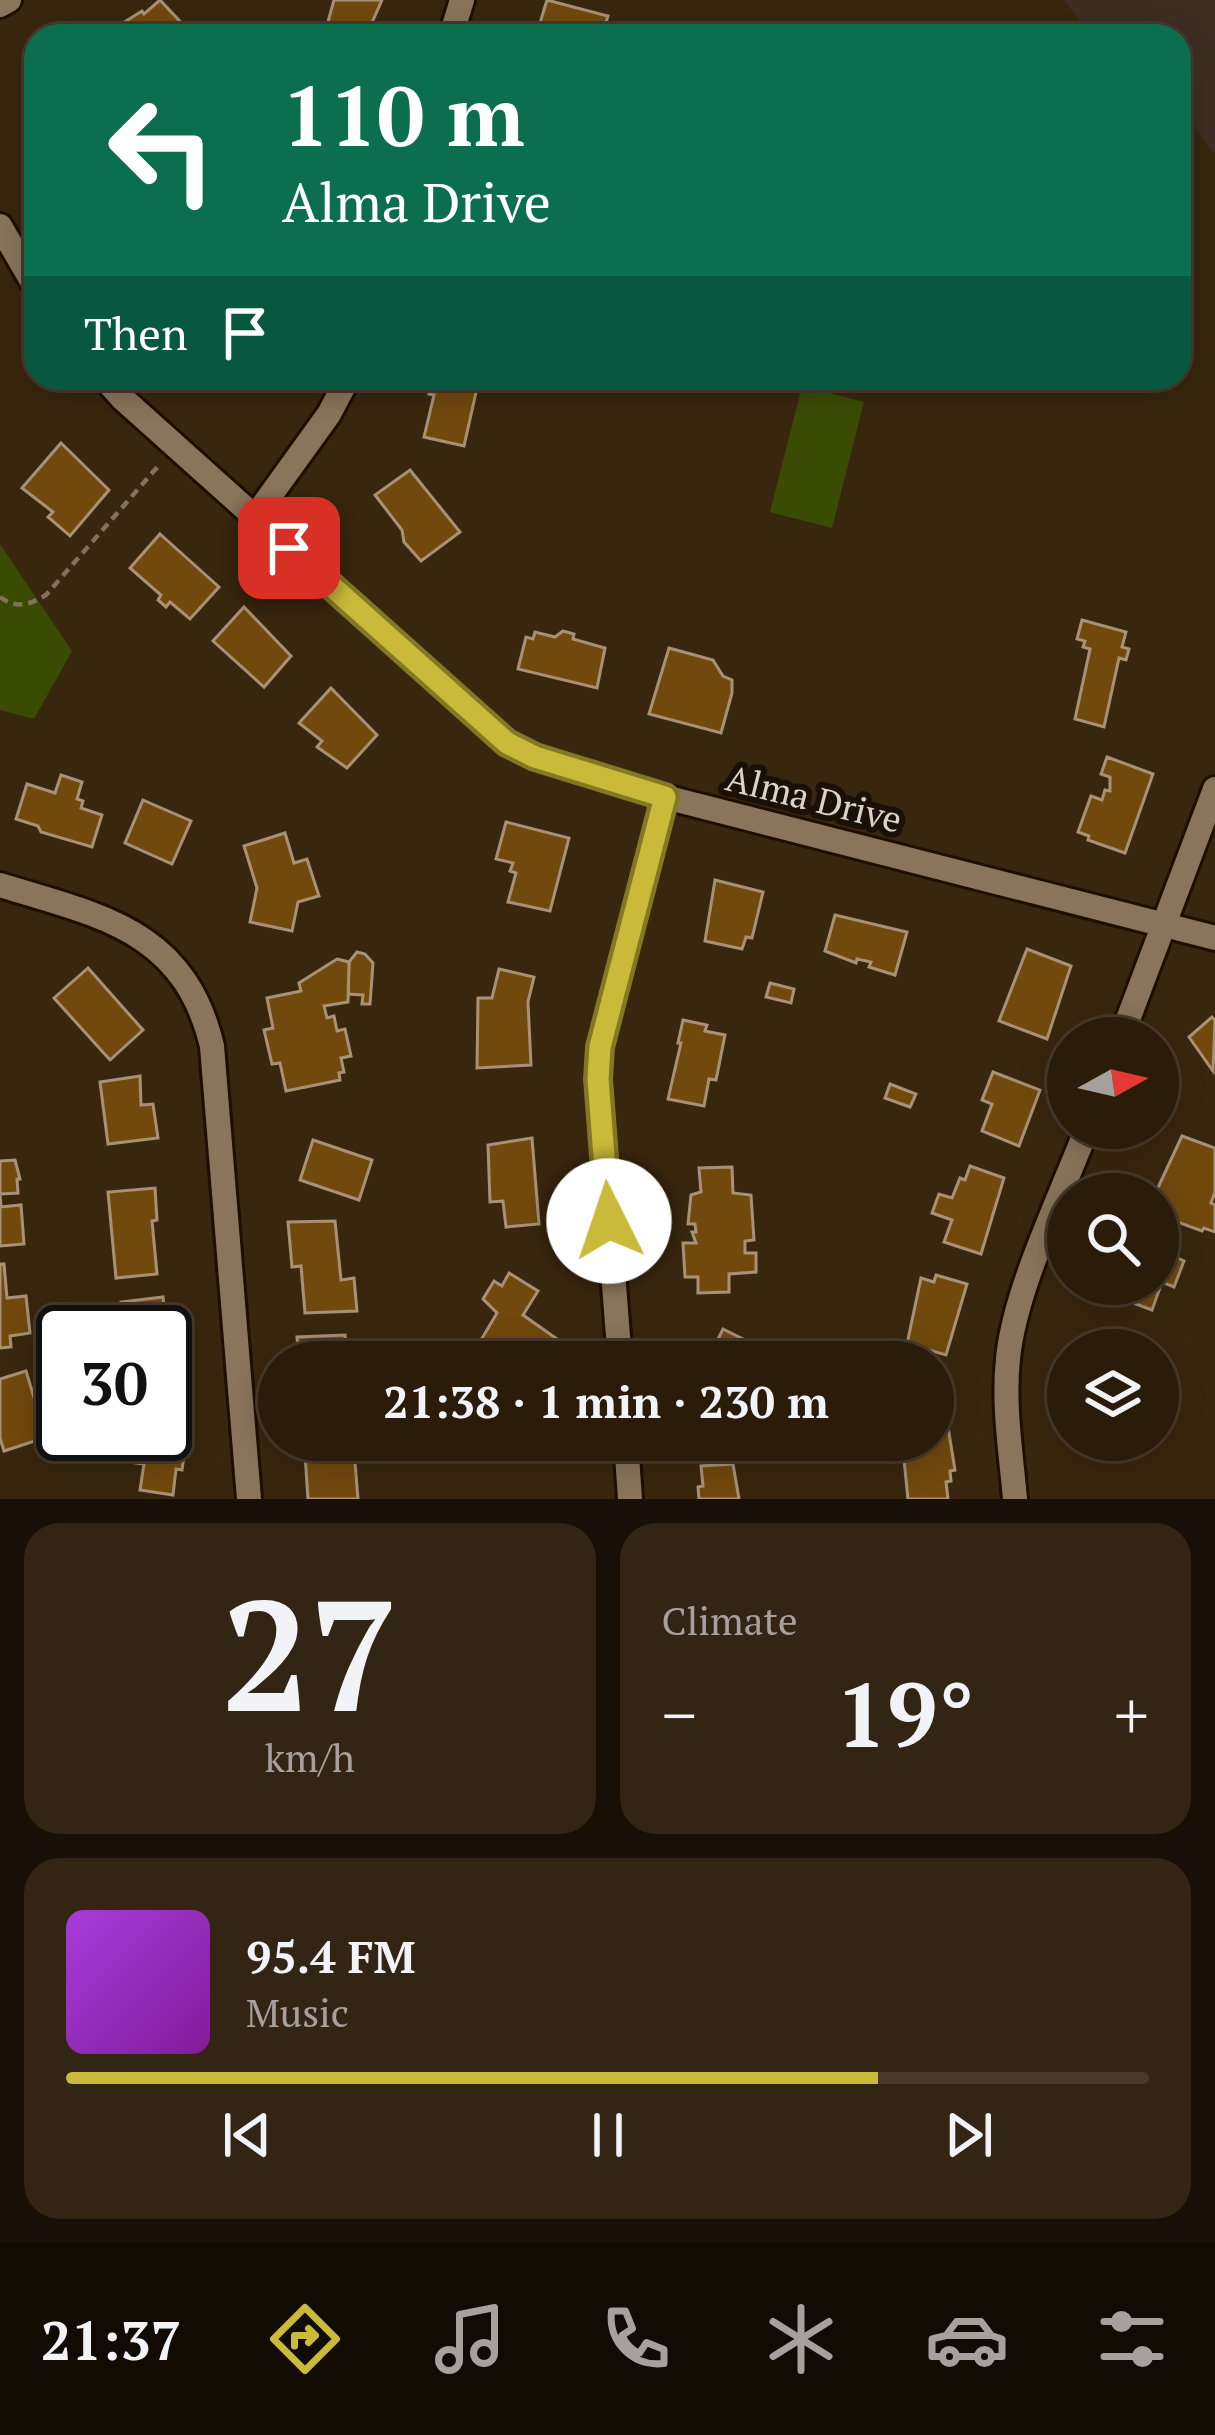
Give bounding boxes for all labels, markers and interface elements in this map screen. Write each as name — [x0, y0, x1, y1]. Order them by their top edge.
text: 110 m — [282, 59, 525, 170]
icon: left — [84, 72, 240, 228]
text: Alma Drive — [282, 166, 551, 237]
icon: arrive — [212, 300, 278, 366]
text: Then — [84, 303, 188, 363]
pin — [238, 497, 340, 599]
icon: arrive — [256, 515, 322, 581]
street label: Alma Drive — [721, 754, 907, 842]
north arrow — [1047, 1017, 1179, 1149]
map controls — [1047, 1017, 1179, 1461]
position arrow — [546, 1158, 672, 1284]
button: search — [1047, 1173, 1179, 1305]
speed limit sign: 30 — [36, 1305, 192, 1461]
button: layers — [1047, 1329, 1179, 1461]
text: 21:38 · 1 min · 230 m — [383, 1371, 829, 1431]
text: 27 — [222, 1549, 398, 1756]
text: Climate — [662, 1594, 798, 1646]
text: 19° — [836, 1653, 975, 1773]
text: − — [662, 1670, 697, 1758]
text: + — [1114, 1670, 1149, 1758]
text: km/h — [265, 1731, 355, 1783]
text: 95.4 FM — [246, 1926, 415, 1986]
text: Music — [246, 1986, 349, 2038]
icon: previous — [214, 2102, 280, 2168]
icon: pause — [575, 2102, 641, 2168]
icon: next — [936, 2102, 1002, 2168]
icon: directions — [263, 2297, 347, 2381]
icon: music — [428, 2297, 512, 2381]
icon: phone — [594, 2297, 678, 2381]
icon: climate — [759, 2297, 843, 2381]
icon: car — [925, 2297, 1009, 2381]
icon: filters — [1090, 2297, 1174, 2381]
text: 21:37 — [41, 2304, 181, 2375]

